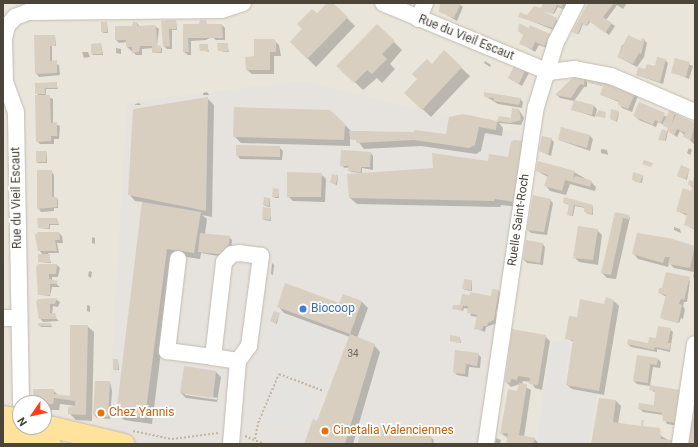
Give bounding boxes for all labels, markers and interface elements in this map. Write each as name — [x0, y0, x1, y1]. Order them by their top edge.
street label: Rue du Vieil Escaut — [416, 12, 516, 64]
street label: Rue du Vieil Escaut — [9, 147, 25, 249]
street label: Ruelle Saint-Roch — [505, 173, 533, 267]
place label: Biocoop — [311, 302, 355, 316]
marker: Biocoop — [298, 304, 308, 314]
house number: 34 — [347, 348, 359, 360]
north arrow — [12, 395, 52, 435]
place label: Chez Yannis — [109, 406, 174, 420]
marker: Chez Yannis — [96, 408, 106, 418]
text: N — [15, 415, 30, 428]
place label: Cinetalia Valenciennes — [333, 424, 454, 438]
marker: Cinetalia Valenciennes — [320, 426, 330, 436]

